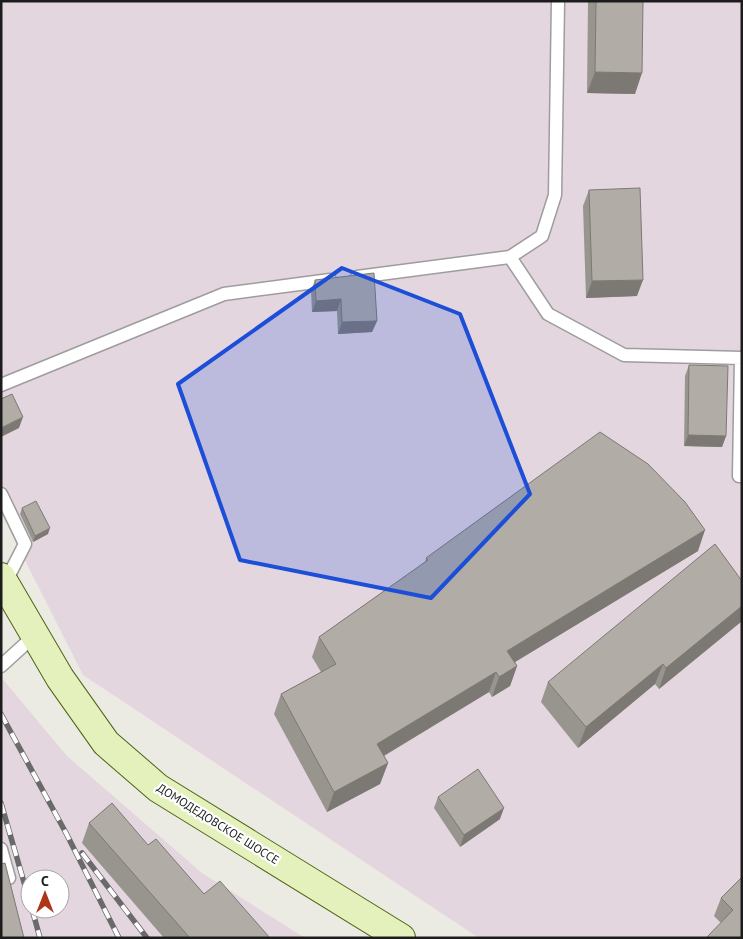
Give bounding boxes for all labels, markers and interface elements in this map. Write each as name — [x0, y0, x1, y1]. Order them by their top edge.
street label: ДОМОДЕДОВСКОЕ ШОССЕ — [155, 780, 282, 867]
north arrow — [20, 869, 70, 919]
text: С — [41, 872, 49, 890]

